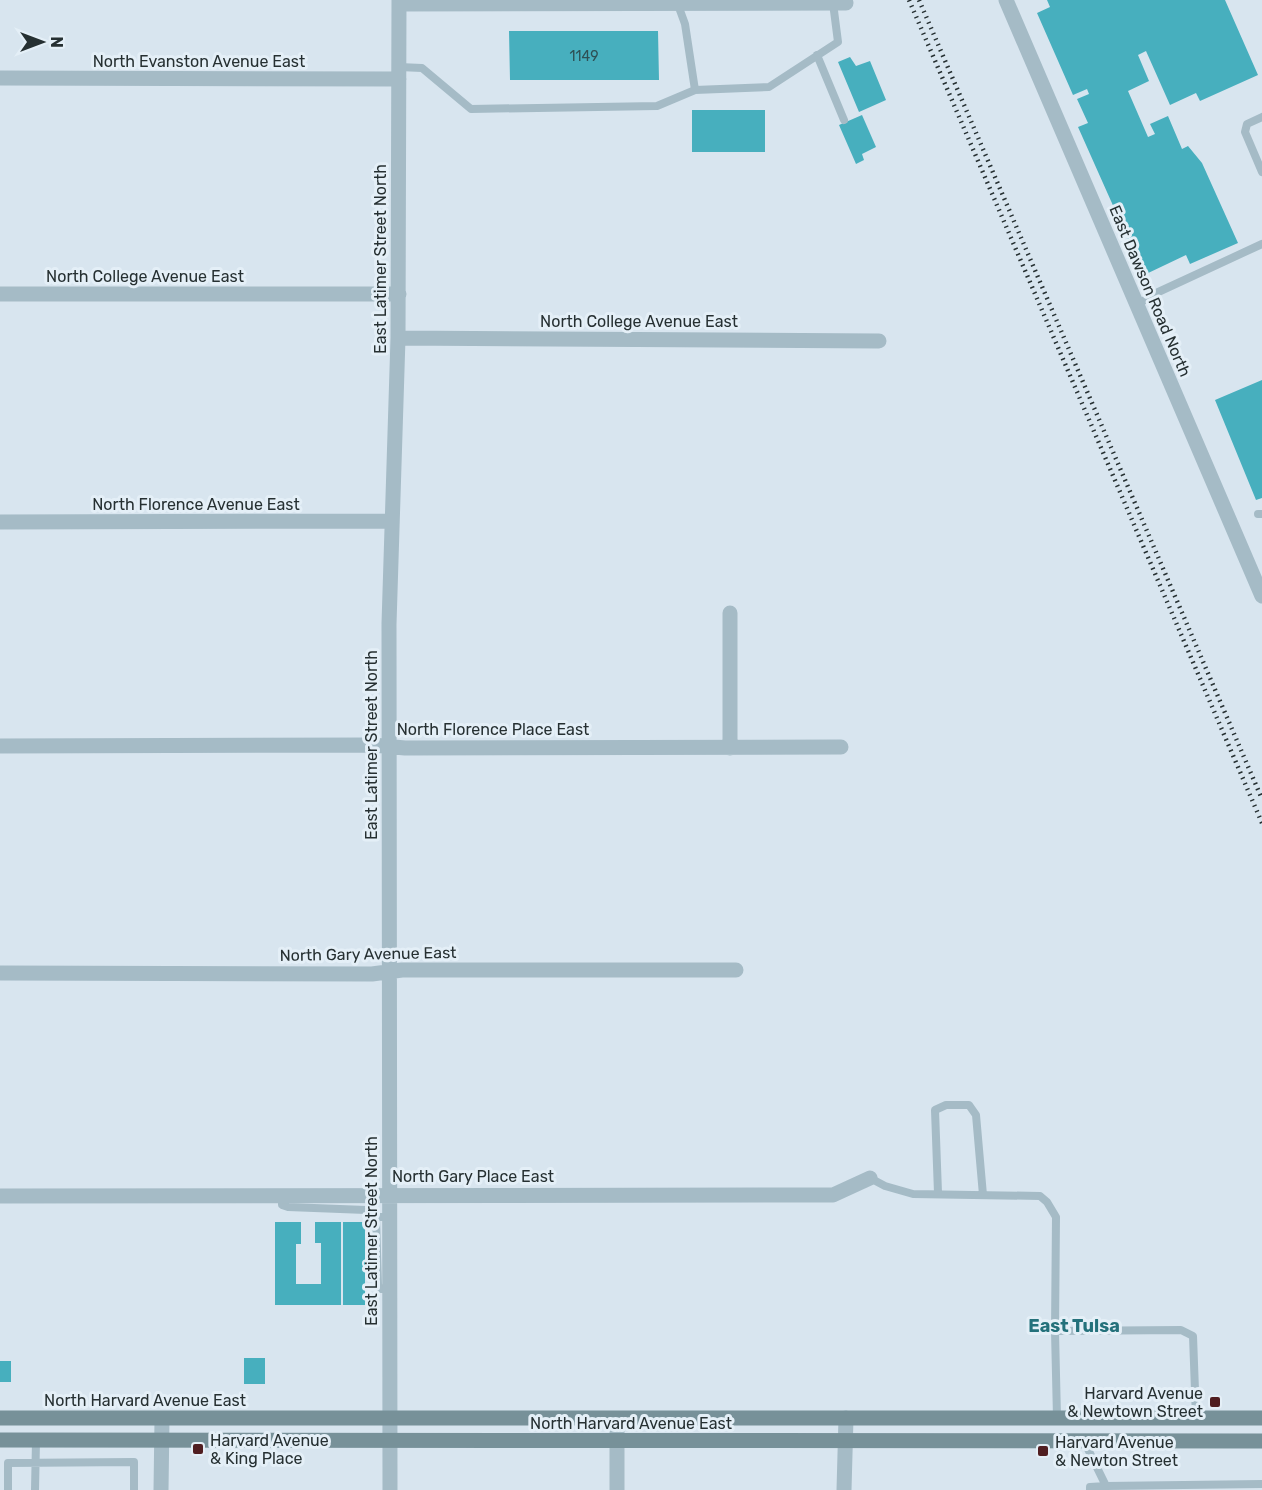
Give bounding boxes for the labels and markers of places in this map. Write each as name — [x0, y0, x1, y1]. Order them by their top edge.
place label: Harvard Avenue & Newtown Street — [1067, 1384, 1203, 1421]
marker: Harvard Avenue & Newtown Street — [1208, 1395, 1222, 1409]
place label: Harvard Avenue & King Place — [210, 1431, 329, 1468]
place label: Harvard Avenue & Newton Street — [1055, 1433, 1178, 1470]
marker: Harvard Avenue & King Place — [191, 1442, 205, 1456]
marker: Harvard Avenue & Newton Street — [1036, 1444, 1050, 1458]

